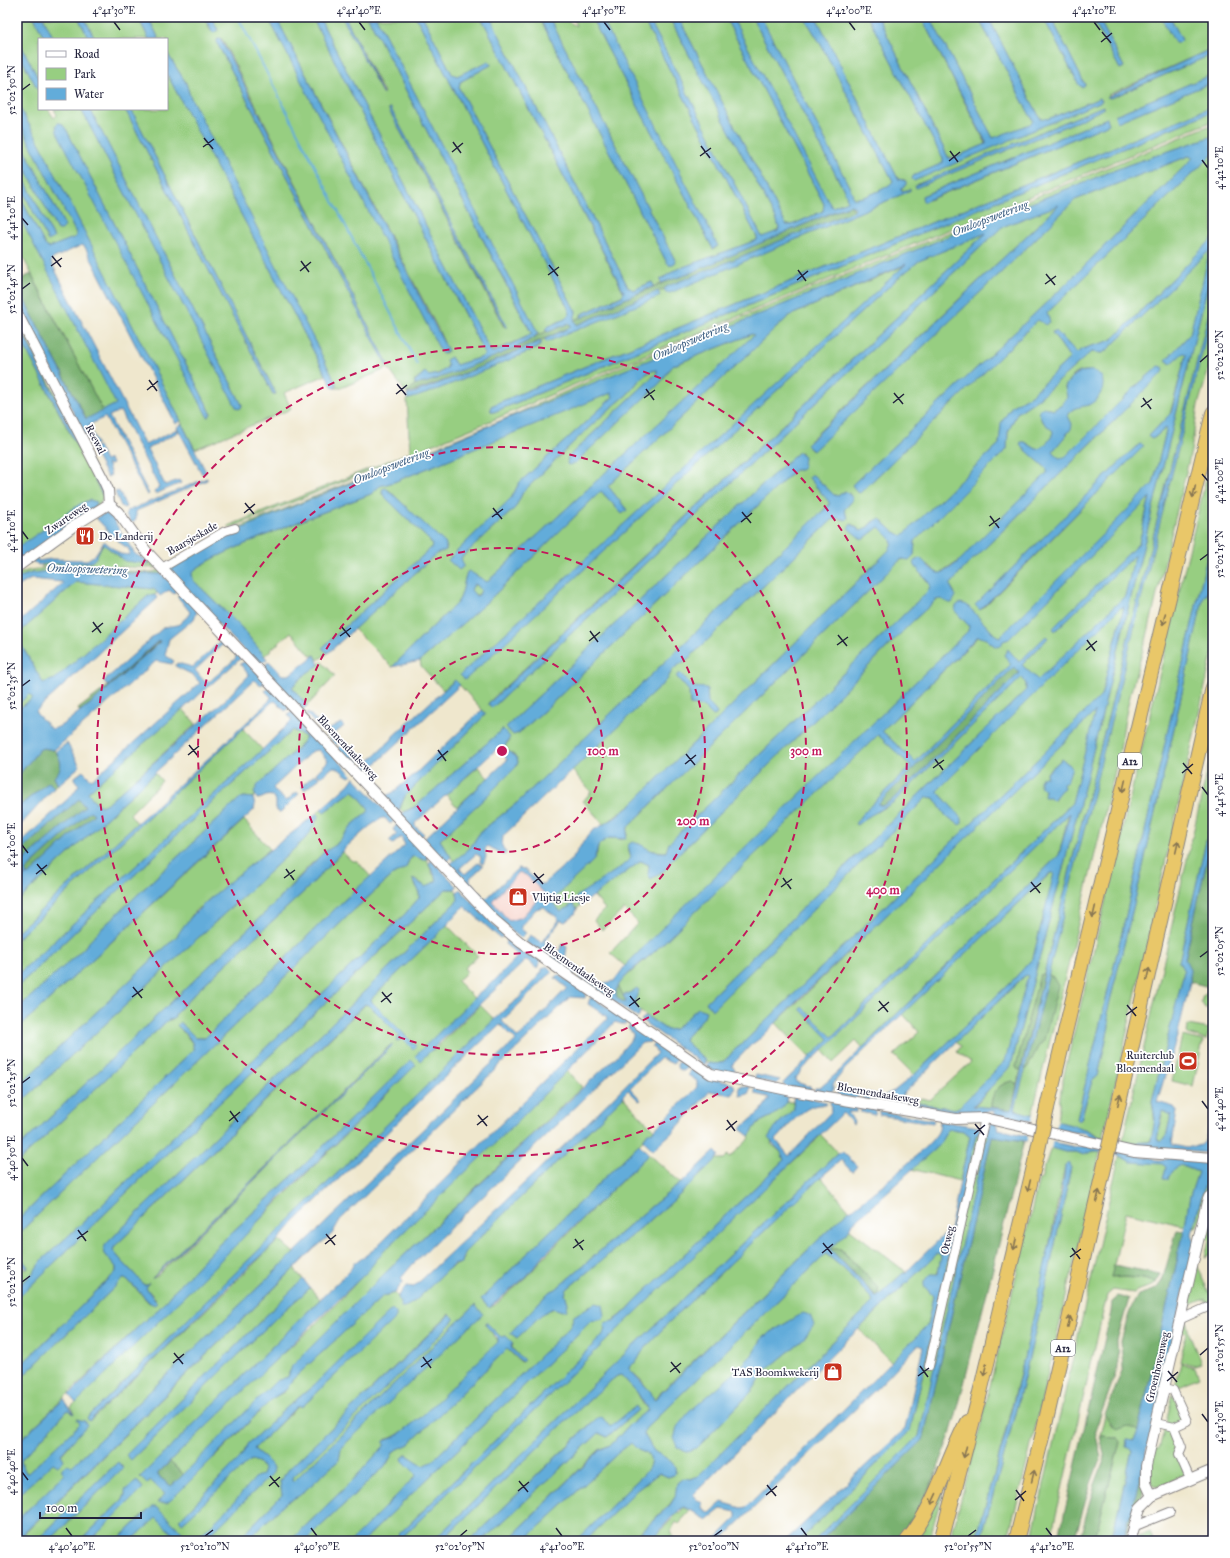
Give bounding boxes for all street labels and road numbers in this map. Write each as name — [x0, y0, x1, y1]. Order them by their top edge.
street label: Reewal — [83, 422, 109, 456]
street label: Zwarteweg — [43, 499, 91, 537]
street label: Baarsjeskade — [165, 519, 220, 558]
street label: Bloemendaalseweg — [314, 712, 381, 783]
road number: A12 — [1118, 753, 1142, 769]
street label: Bloemendaalseweg — [541, 940, 617, 999]
street label: Bloemendaalseweg — [836, 1080, 921, 1107]
street label: Otweg — [938, 1224, 957, 1256]
street label: Groenhovenweg — [1143, 1330, 1172, 1404]
road number: A12 — [1051, 1340, 1075, 1356]

